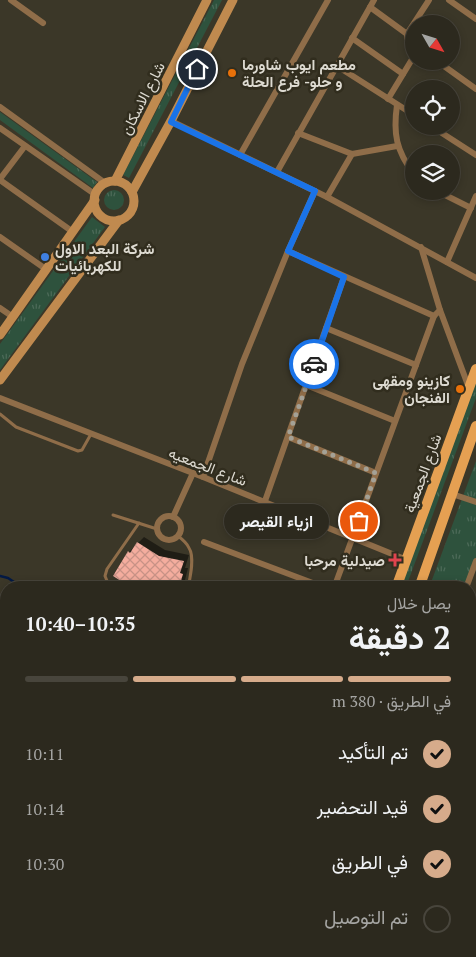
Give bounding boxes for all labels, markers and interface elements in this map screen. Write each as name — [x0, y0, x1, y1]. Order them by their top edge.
north arrow — [405, 15, 460, 70]
map controls — [405, 15, 460, 200]
pin — [176, 48, 218, 90]
place label: مطعم ايوب شاورما و حلو- فرع الحلة — [242, 54, 356, 92]
icon: home — [183, 55, 211, 83]
street label: شارع الاسكان — [115, 58, 171, 139]
marker: مطعم ايوب شاورما و حلو- فرع الحلة — [226, 67, 238, 79]
button: locate — [405, 80, 460, 135]
button: layers — [405, 145, 460, 200]
place label: شركة البعد الاول للكهربائيات — [55, 238, 154, 275]
marker: شركة البعد الاول للكهربائيات — [39, 251, 51, 263]
courier — [289, 339, 339, 389]
icon: car — [300, 350, 328, 378]
place label: كازينو ومقهى الفنجان — [372, 370, 450, 407]
marker: كازينو ومقهى الفنجان — [454, 383, 466, 395]
street label: شارع الجمعية — [399, 431, 447, 516]
street label: شارع الجمعيه — [165, 442, 250, 492]
pin — [338, 500, 380, 542]
callout: ازياء القيصر — [224, 504, 329, 538]
icon: bag — [345, 507, 373, 535]
text: ازياء القيصر — [240, 510, 313, 532]
place label: صيدلية مرحبا — [304, 550, 385, 570]
marker: صيدلية مرحبا — [389, 554, 401, 566]
text: يصل خلال — [387, 592, 451, 614]
text: 10:35–10:40 — [25, 611, 136, 636]
text: 2 دقيقة — [349, 616, 451, 658]
text: في الطريق · 380 m — [332, 690, 451, 712]
text: تم التأكيد — [338, 739, 408, 764]
icon: check — [423, 740, 451, 768]
text: 10:11 — [25, 743, 64, 765]
text: قيد التحضير — [317, 794, 408, 819]
icon: check — [423, 795, 451, 823]
text: 10:14 — [25, 798, 64, 820]
text: في الطريق — [332, 849, 408, 874]
icon: check — [423, 850, 451, 878]
text: 10:30 — [25, 853, 64, 875]
text: تم التوصيل — [324, 904, 408, 929]

